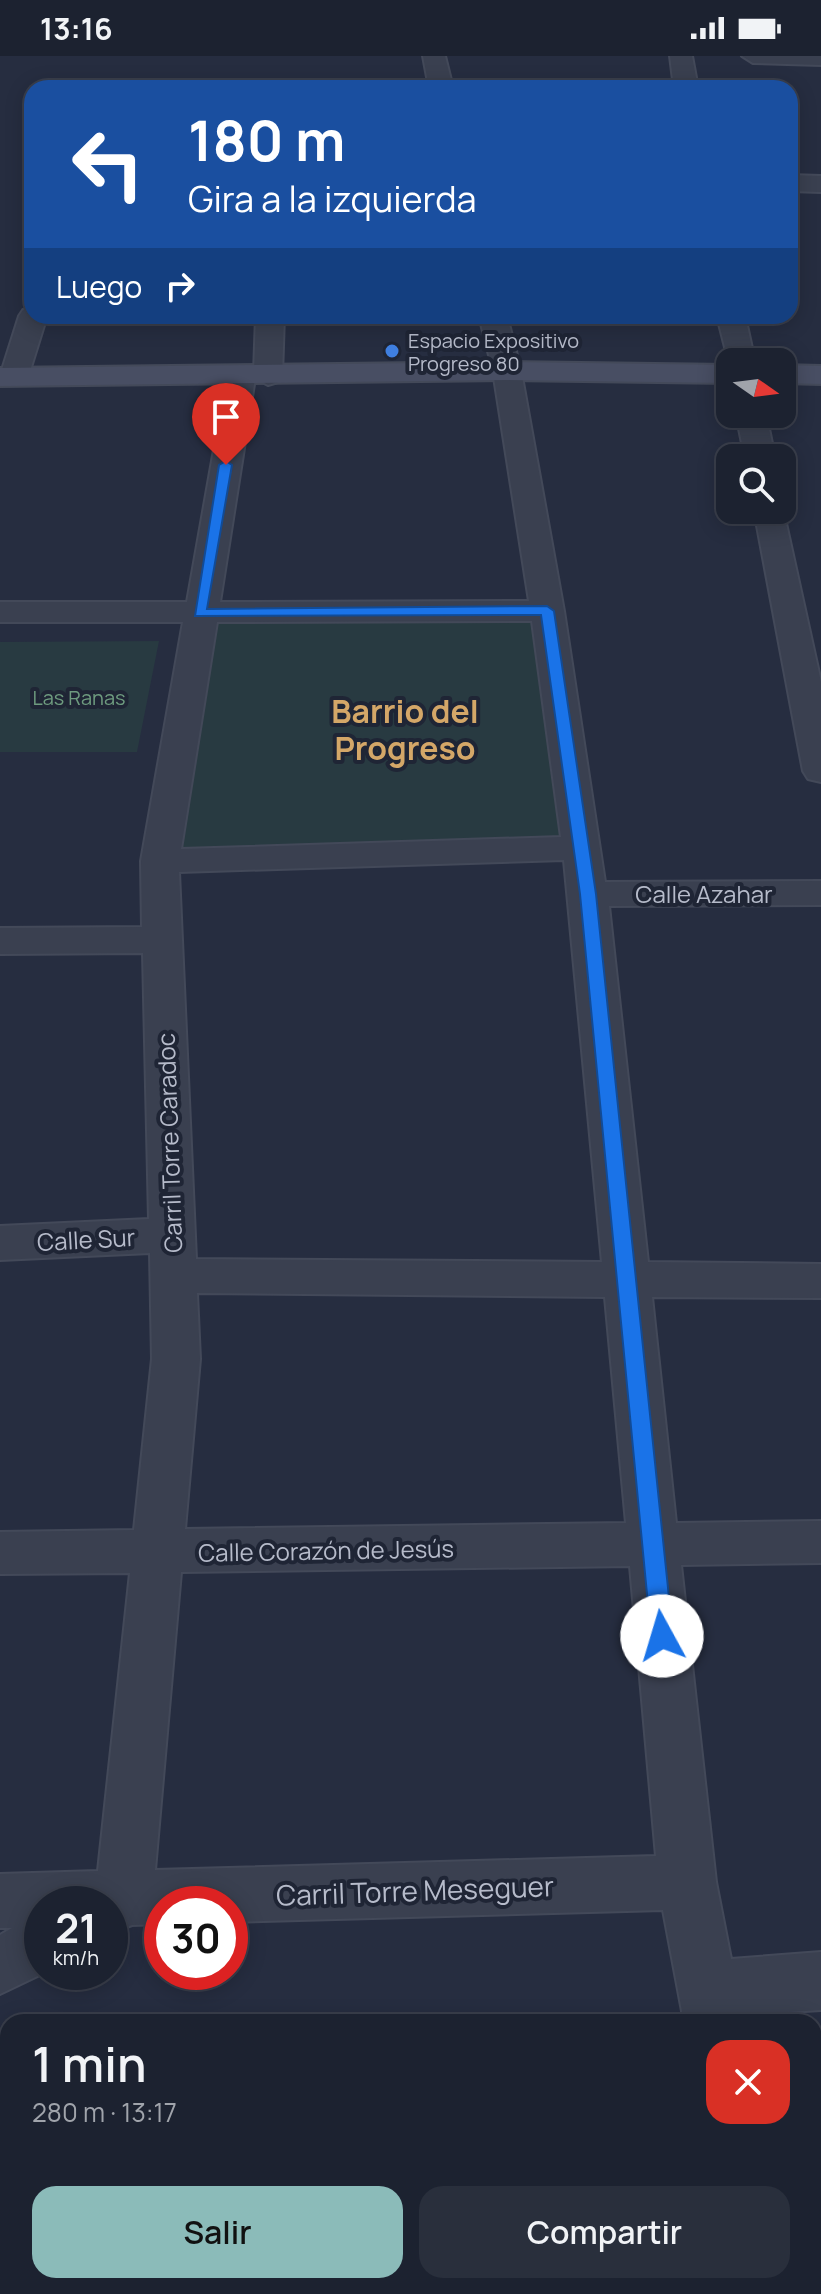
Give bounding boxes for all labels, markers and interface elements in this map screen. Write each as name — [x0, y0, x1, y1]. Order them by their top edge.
text: 13:16 — [40, 8, 113, 49]
text: 180 m — [188, 101, 345, 178]
icon: left — [56, 112, 160, 216]
text: Gira a la izquierda — [188, 174, 477, 223]
icon: right — [158, 264, 202, 308]
text: Luego — [56, 266, 142, 307]
place label: Espacio Expositivo Progreso 80 — [408, 327, 579, 377]
marker: Espacio Expositivo Progreso 80 — [383, 342, 401, 360]
north arrow — [716, 348, 796, 428]
map controls — [716, 348, 796, 524]
pin — [192, 383, 260, 465]
icon: arrive — [204, 395, 248, 439]
button: search — [716, 444, 796, 524]
park label: Las Ranas — [32, 684, 126, 711]
district label: Barrio del Progreso — [331, 689, 479, 770]
street label: Calle Azahar — [635, 877, 773, 910]
street label: Carril Torre Caradoc — [149, 1032, 189, 1254]
street label: Calle Sur — [36, 1220, 136, 1258]
street label: Calle Corazón de Jesús — [198, 1531, 454, 1569]
position arrow — [620, 1594, 704, 1678]
street label: Carril Torre Meseguer — [275, 1866, 555, 1914]
speed limit sign: 30 — [144, 1886, 248, 1990]
text: 21 — [55, 1900, 97, 1955]
text: km/h — [53, 1944, 99, 1971]
text: 1 min — [32, 2031, 146, 2096]
button: close — [706, 2040, 790, 2124]
text: 280 m · 13:17 — [32, 2094, 177, 2130]
button: Salir — [32, 2186, 403, 2278]
button: Compartir — [419, 2186, 790, 2278]

